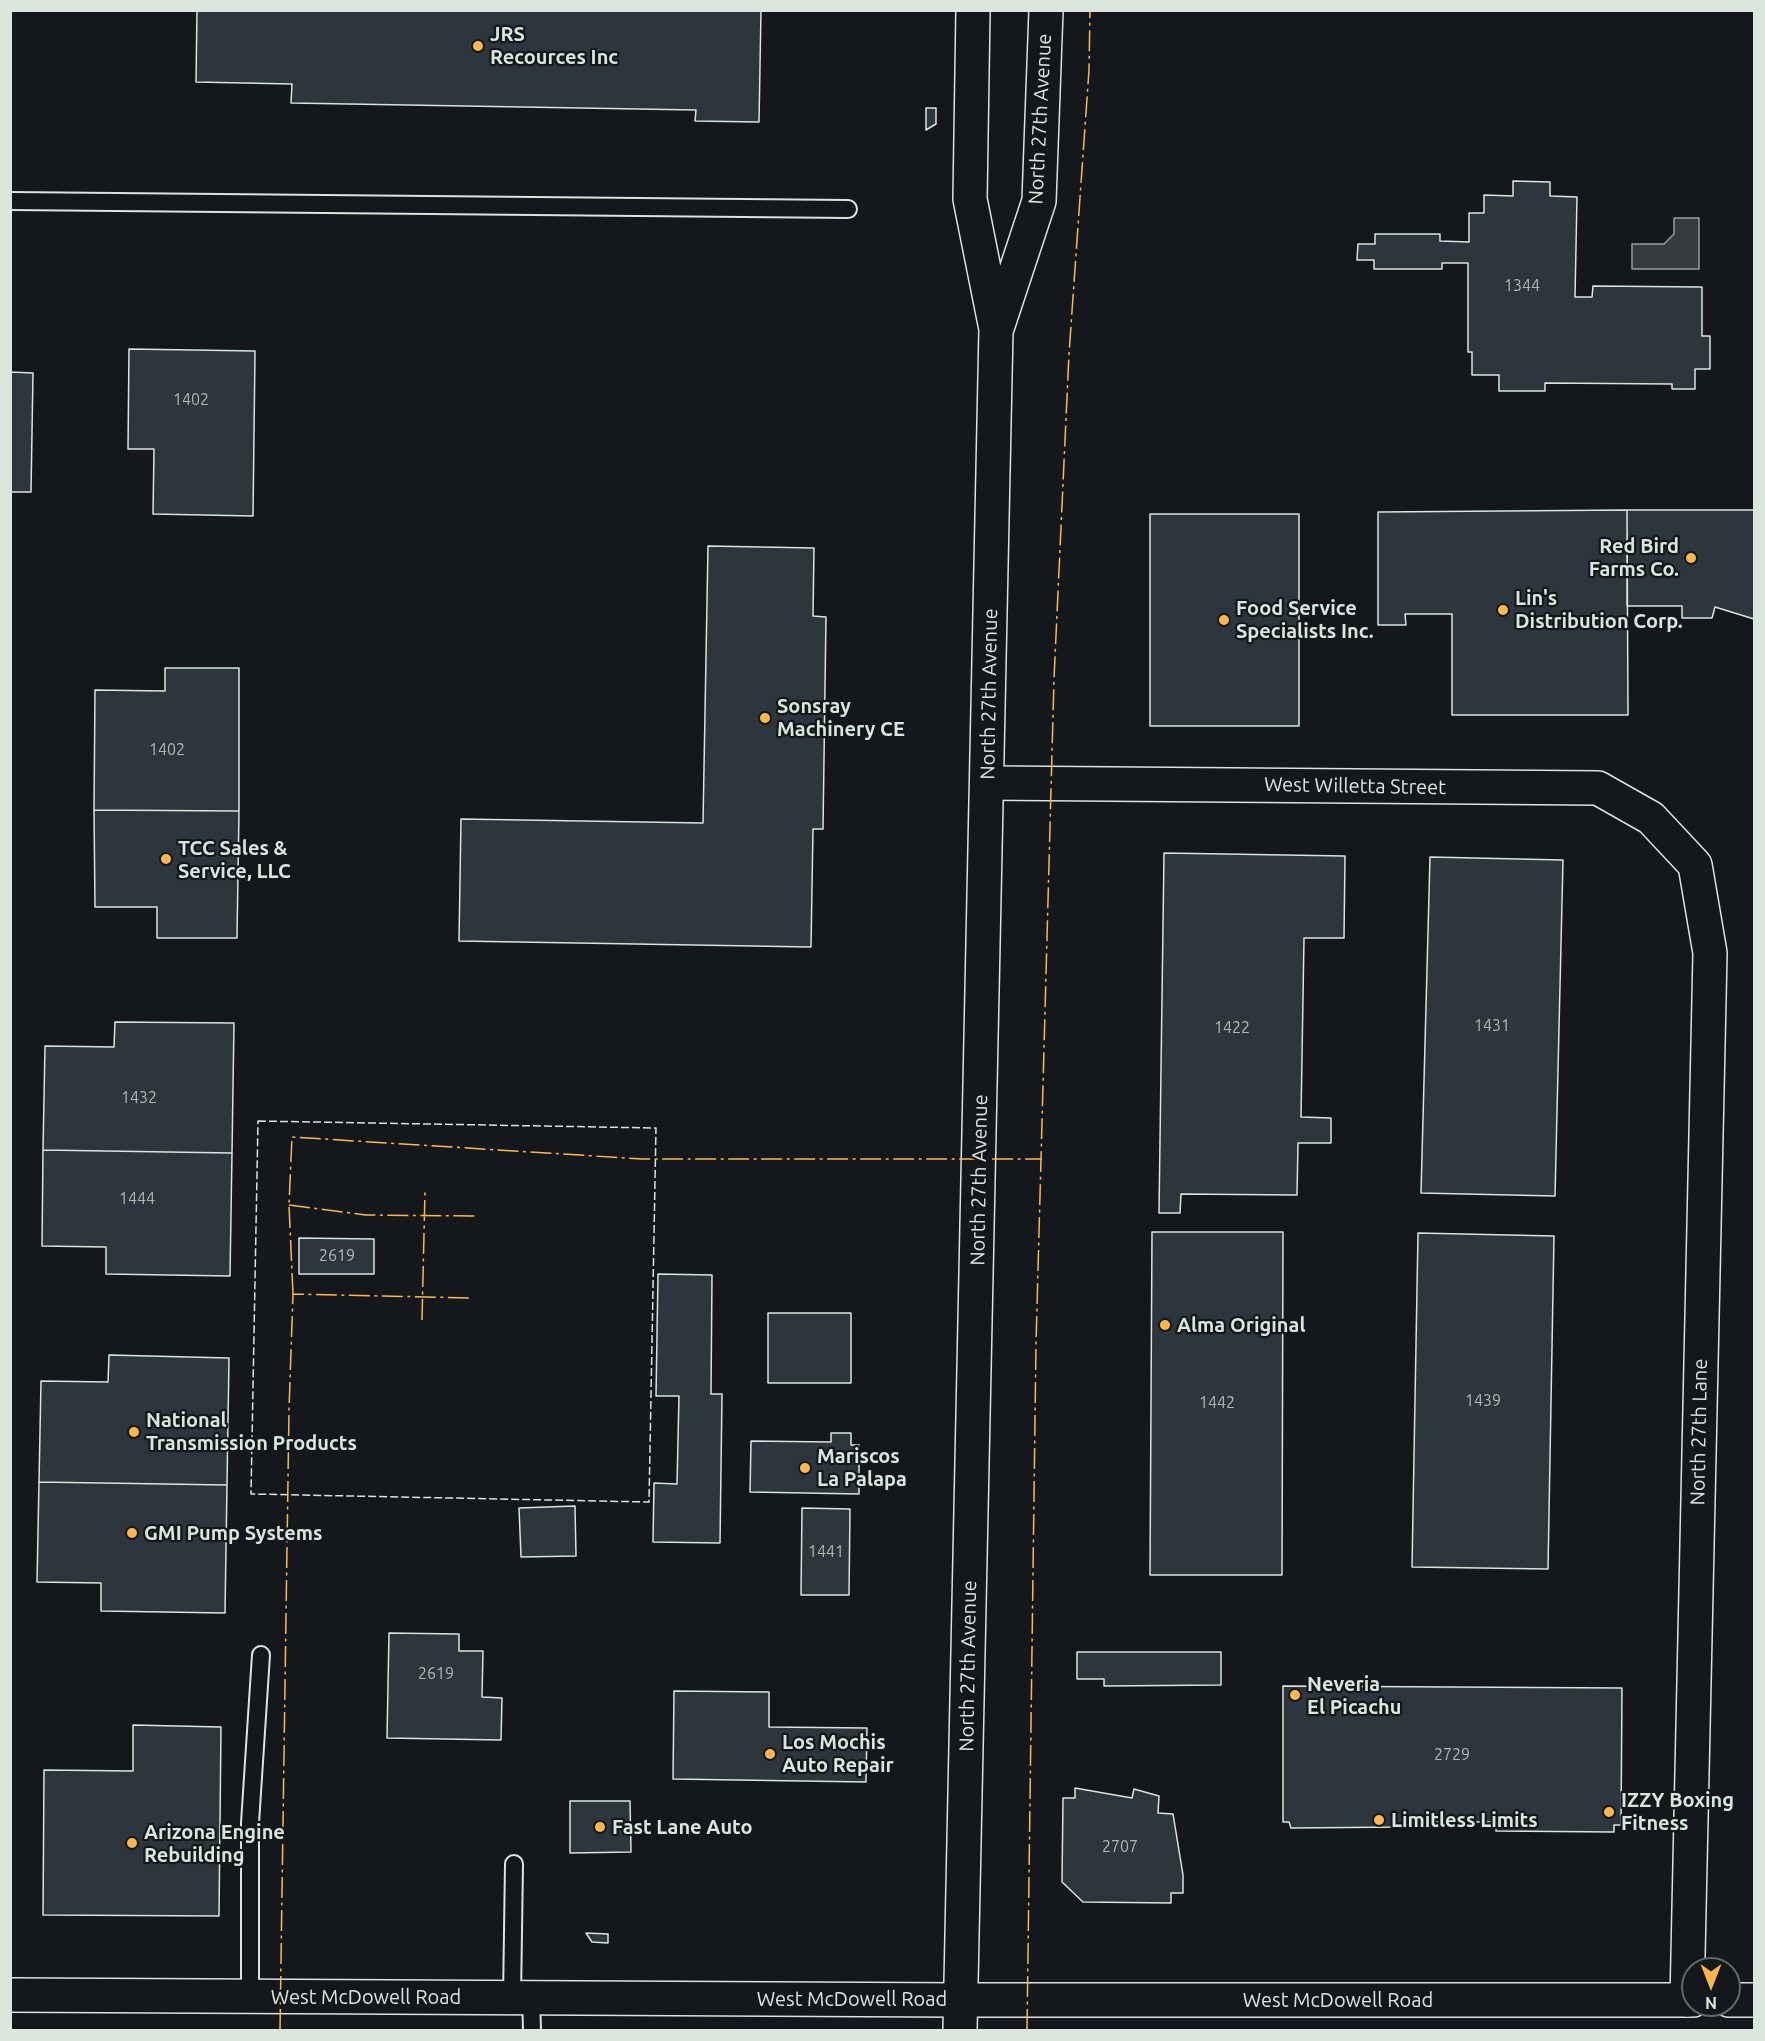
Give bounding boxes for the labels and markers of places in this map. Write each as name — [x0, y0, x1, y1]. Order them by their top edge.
place label: JRS Recources Inc — [490, 22, 618, 69]
marker: JRS Recources Inc — [471, 39, 485, 53]
place label: Red Bird Farms Co. — [1589, 534, 1679, 581]
marker: Red Bird Farms Co. — [1684, 551, 1698, 565]
place label: Lin's Distribution Corp. — [1515, 586, 1683, 633]
place label: Food Service Specialists Inc. — [1236, 596, 1374, 643]
marker: Lin's Distribution Corp. — [1496, 603, 1510, 617]
marker: Food Service Specialists Inc. — [1217, 613, 1231, 627]
place label: Sonsray Machinery CE — [777, 694, 905, 741]
marker: Sonsray Machinery CE — [758, 711, 772, 725]
place label: TCC Sales & Service, LLC — [178, 836, 291, 883]
marker: TCC Sales & Service, LLC — [159, 852, 173, 866]
place label: Alma Original — [1177, 1313, 1305, 1337]
marker: Alma Original — [1158, 1318, 1172, 1332]
place label: National Transmission Products — [146, 1408, 357, 1455]
marker: National Transmission Products — [127, 1425, 141, 1439]
place label: Mariscos La Palapa — [817, 1444, 907, 1491]
marker: Mariscos La Palapa — [798, 1461, 812, 1475]
place label: GMI Pump Systems — [144, 1521, 322, 1545]
marker: GMI Pump Systems — [125, 1526, 139, 1540]
place label: Neveria El Picachu — [1307, 1672, 1401, 1719]
marker: Neveria El Picachu — [1288, 1688, 1302, 1702]
place label: Los Mochis Auto Repair — [782, 1730, 894, 1777]
marker: Los Mochis Auto Repair — [763, 1747, 777, 1761]
place label: IZZY Boxing Fitness — [1621, 1788, 1734, 1835]
marker: IZZY Boxing Fitness — [1602, 1805, 1616, 1819]
place label: Limitless Limits — [1391, 1808, 1538, 1832]
marker: Limitless Limits — [1372, 1813, 1386, 1827]
place label: Fast Lane Auto — [612, 1815, 752, 1839]
place label: Arizona Engine Rebuilding — [144, 1820, 285, 1867]
marker: Fast Lane Auto — [593, 1820, 607, 1834]
marker: Arizona Engine Rebuilding — [125, 1836, 139, 1850]

